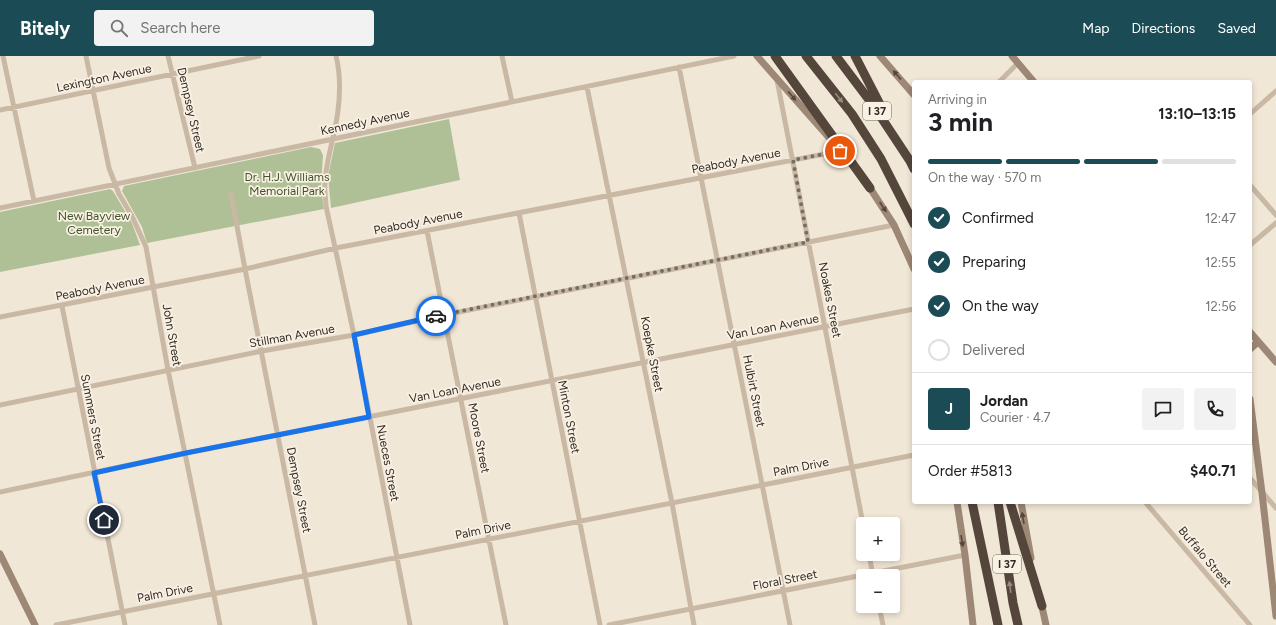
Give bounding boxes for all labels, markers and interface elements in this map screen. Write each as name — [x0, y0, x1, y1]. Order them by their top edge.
search box — [94, 10, 374, 46]
text: Bitely — [20, 17, 70, 40]
icon: search — [108, 17, 130, 39]
text: Search here — [140, 19, 220, 37]
text: Map — [1082, 20, 1110, 37]
text: Directions — [1132, 20, 1195, 37]
text: Saved — [1217, 20, 1256, 37]
street label: Lexington Avenue — [55, 61, 153, 95]
street label: Dempsey Street — [174, 66, 208, 154]
one-way arrow — [893, 70, 902, 81]
one-way arrow — [787, 91, 796, 101]
one-way arrow — [835, 92, 843, 103]
text: Arriving in — [928, 92, 987, 107]
road number: I 37 — [863, 102, 891, 120]
text: 13:10–13:15 — [1158, 105, 1236, 123]
street label: Kennedy Avenue — [319, 106, 411, 138]
text: 3 min — [928, 106, 993, 138]
pin — [823, 134, 857, 168]
icon: bag — [829, 140, 851, 162]
street label: Peabody Avenue — [690, 145, 782, 176]
park label: Dr. H.J. Williams Memorial Park — [244, 170, 330, 198]
text: On the way · 570 m — [928, 170, 1041, 185]
one-way arrow — [879, 202, 887, 212]
street label: Peabody Avenue — [372, 206, 464, 237]
icon: check — [928, 207, 950, 229]
park label: New Bayview Cemetery — [58, 209, 131, 237]
text: Confirmed — [962, 209, 1034, 227]
text: 12:47 — [1205, 211, 1236, 226]
icon: check — [928, 251, 950, 273]
text: Preparing — [962, 253, 1026, 271]
text: 12:55 — [1205, 255, 1236, 270]
street label: Noakes Street — [816, 261, 844, 339]
street label: Peabody Avenue — [54, 272, 146, 303]
icon: check — [928, 295, 950, 317]
courier — [416, 296, 456, 336]
text: On the way — [962, 297, 1039, 315]
text: 12:56 — [1205, 299, 1236, 314]
street label: John Street — [160, 303, 184, 368]
icon: car — [425, 305, 447, 327]
street label: Van Loan Avenue — [726, 311, 821, 343]
street label: Koepke Street — [638, 315, 666, 393]
street label: Stillman Avenue — [248, 322, 336, 350]
text: Delivered — [962, 341, 1025, 359]
street label: Hulbirt Street — [740, 354, 768, 429]
street label: Summers Street — [78, 373, 108, 462]
street label: Van Loan Avenue — [408, 374, 503, 406]
street label: Minton Street — [555, 379, 583, 455]
button: chat — [1142, 388, 1184, 430]
button: phone — [1194, 388, 1236, 430]
text: Jordan — [980, 392, 1028, 410]
text: J — [945, 400, 953, 418]
street label: Moore Street — [465, 402, 493, 475]
text: Courier · 4.7 — [980, 410, 1051, 425]
street label: Nueces Street — [374, 424, 402, 503]
street label: Dempsey Street — [284, 446, 314, 534]
street label: Palm Drive — [772, 455, 831, 479]
text: Order #5813 — [928, 462, 1012, 480]
text: $40.71 — [1190, 462, 1236, 480]
pin — [87, 503, 121, 537]
icon: home — [93, 509, 115, 531]
one-way arrow — [1020, 512, 1026, 525]
map controls — [856, 517, 900, 613]
button: + — [856, 517, 900, 561]
street label: Palm Drive — [454, 518, 513, 542]
street label: Buffalo Street — [1175, 524, 1235, 591]
one-way arrow — [960, 534, 966, 547]
road number: I 37 — [993, 555, 1021, 573]
street label: Floral Street — [752, 567, 819, 593]
button: − — [856, 569, 900, 613]
street label: Palm Drive — [136, 581, 195, 605]
one-way arrow — [1007, 581, 1013, 593]

